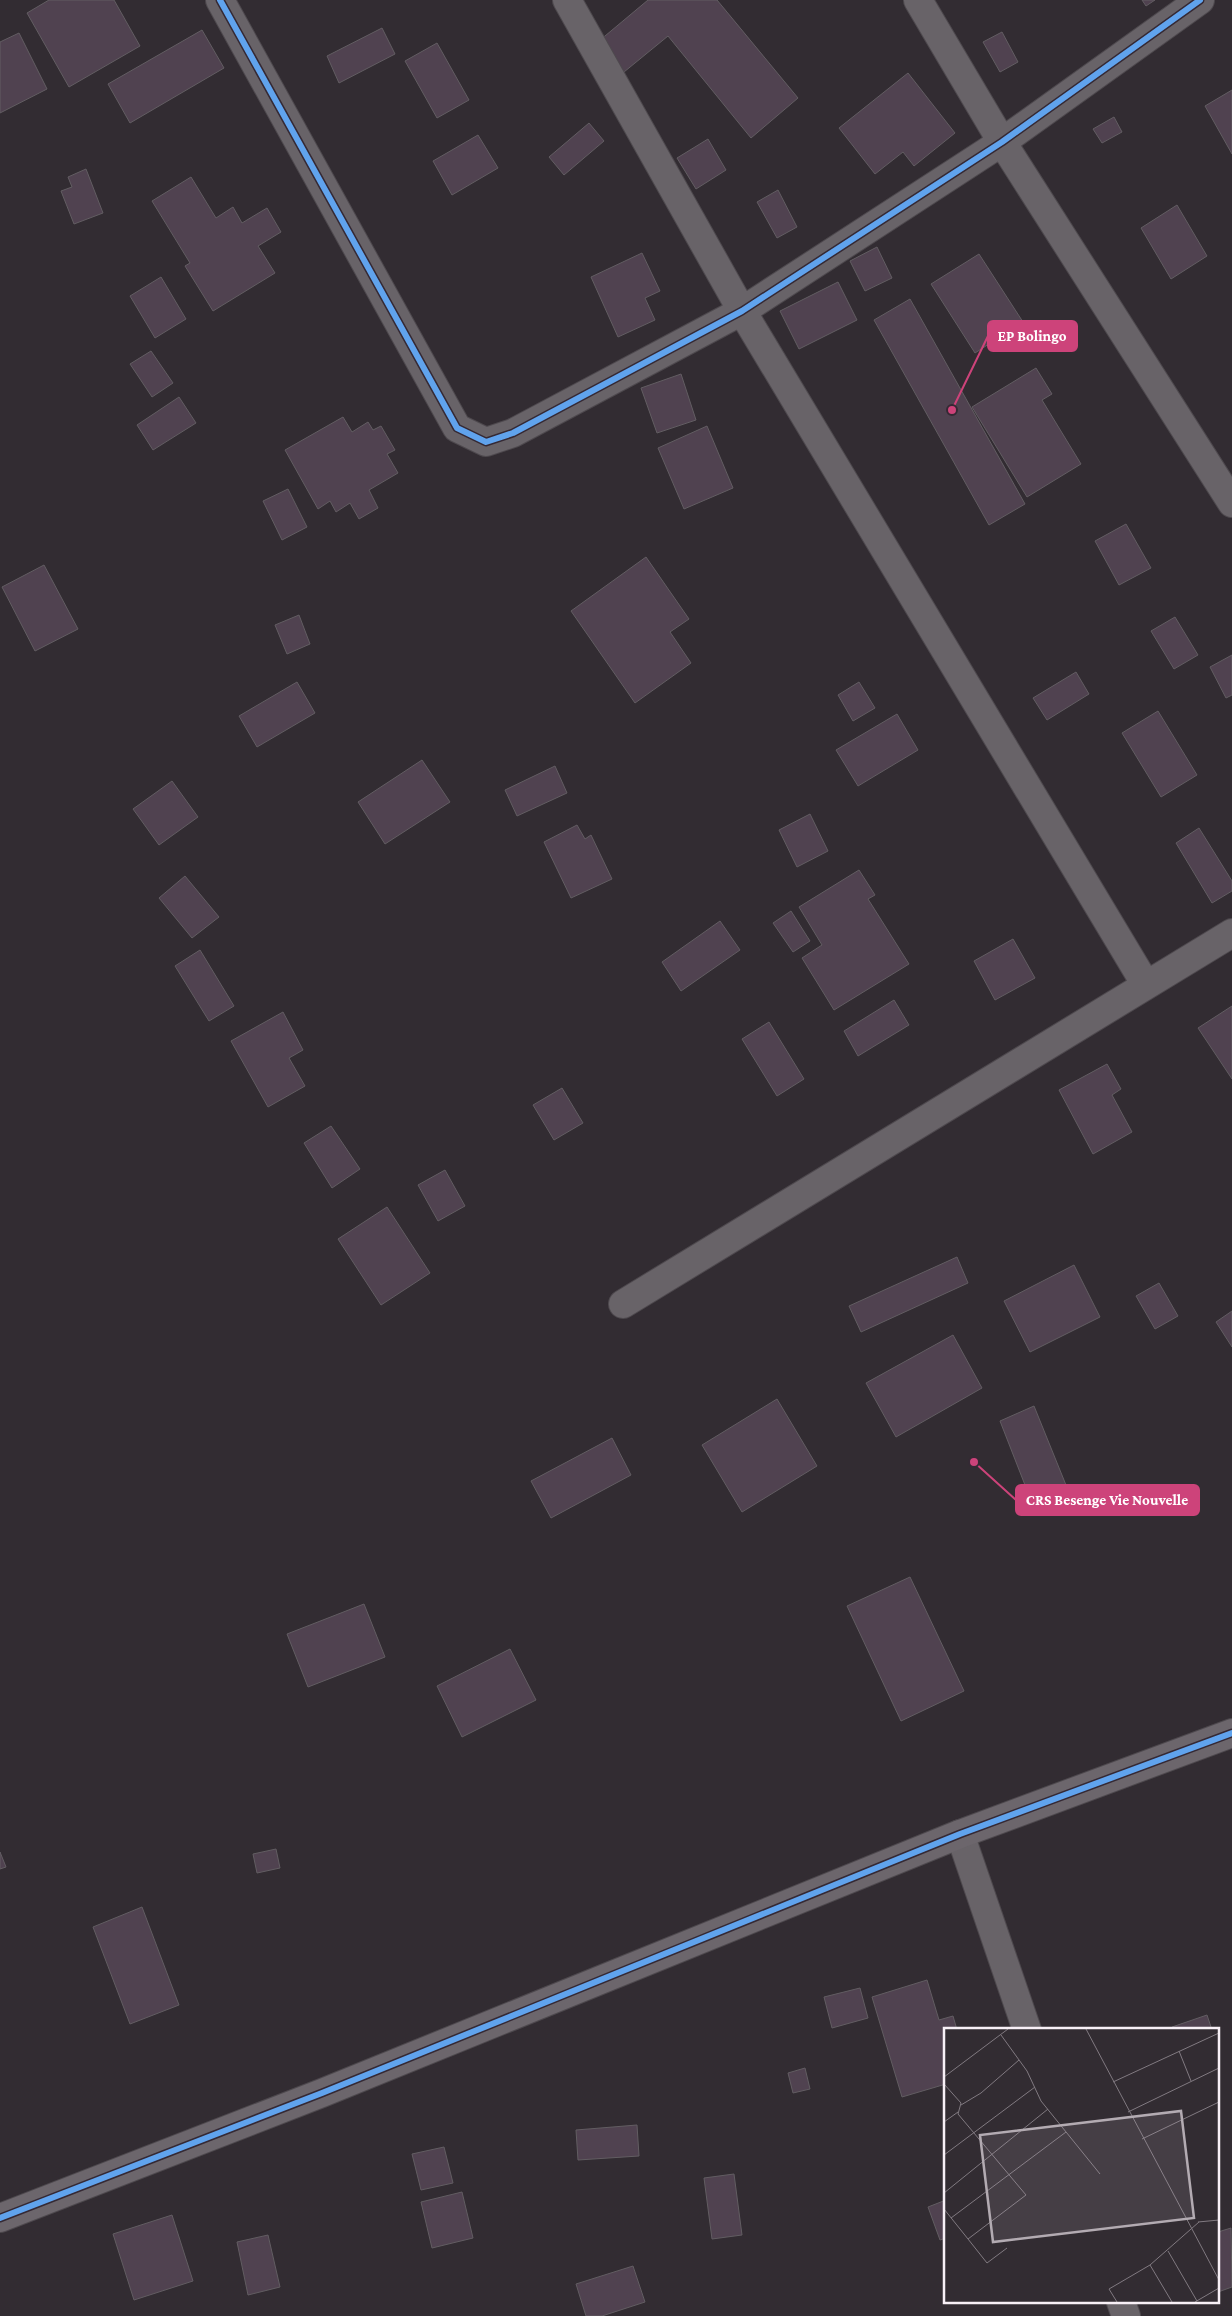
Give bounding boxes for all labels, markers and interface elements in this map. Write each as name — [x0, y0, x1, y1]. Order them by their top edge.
callout: EP Bolingo — [988, 321, 1077, 351]
text: EP Bolingo — [998, 328, 1067, 344]
callout: CRS Besenge Vie Nouvelle — [1016, 1485, 1199, 1515]
text: CRS Besenge Vie Nouvelle — [1026, 1492, 1188, 1508]
inset map — [944, 2028, 1220, 2304]

